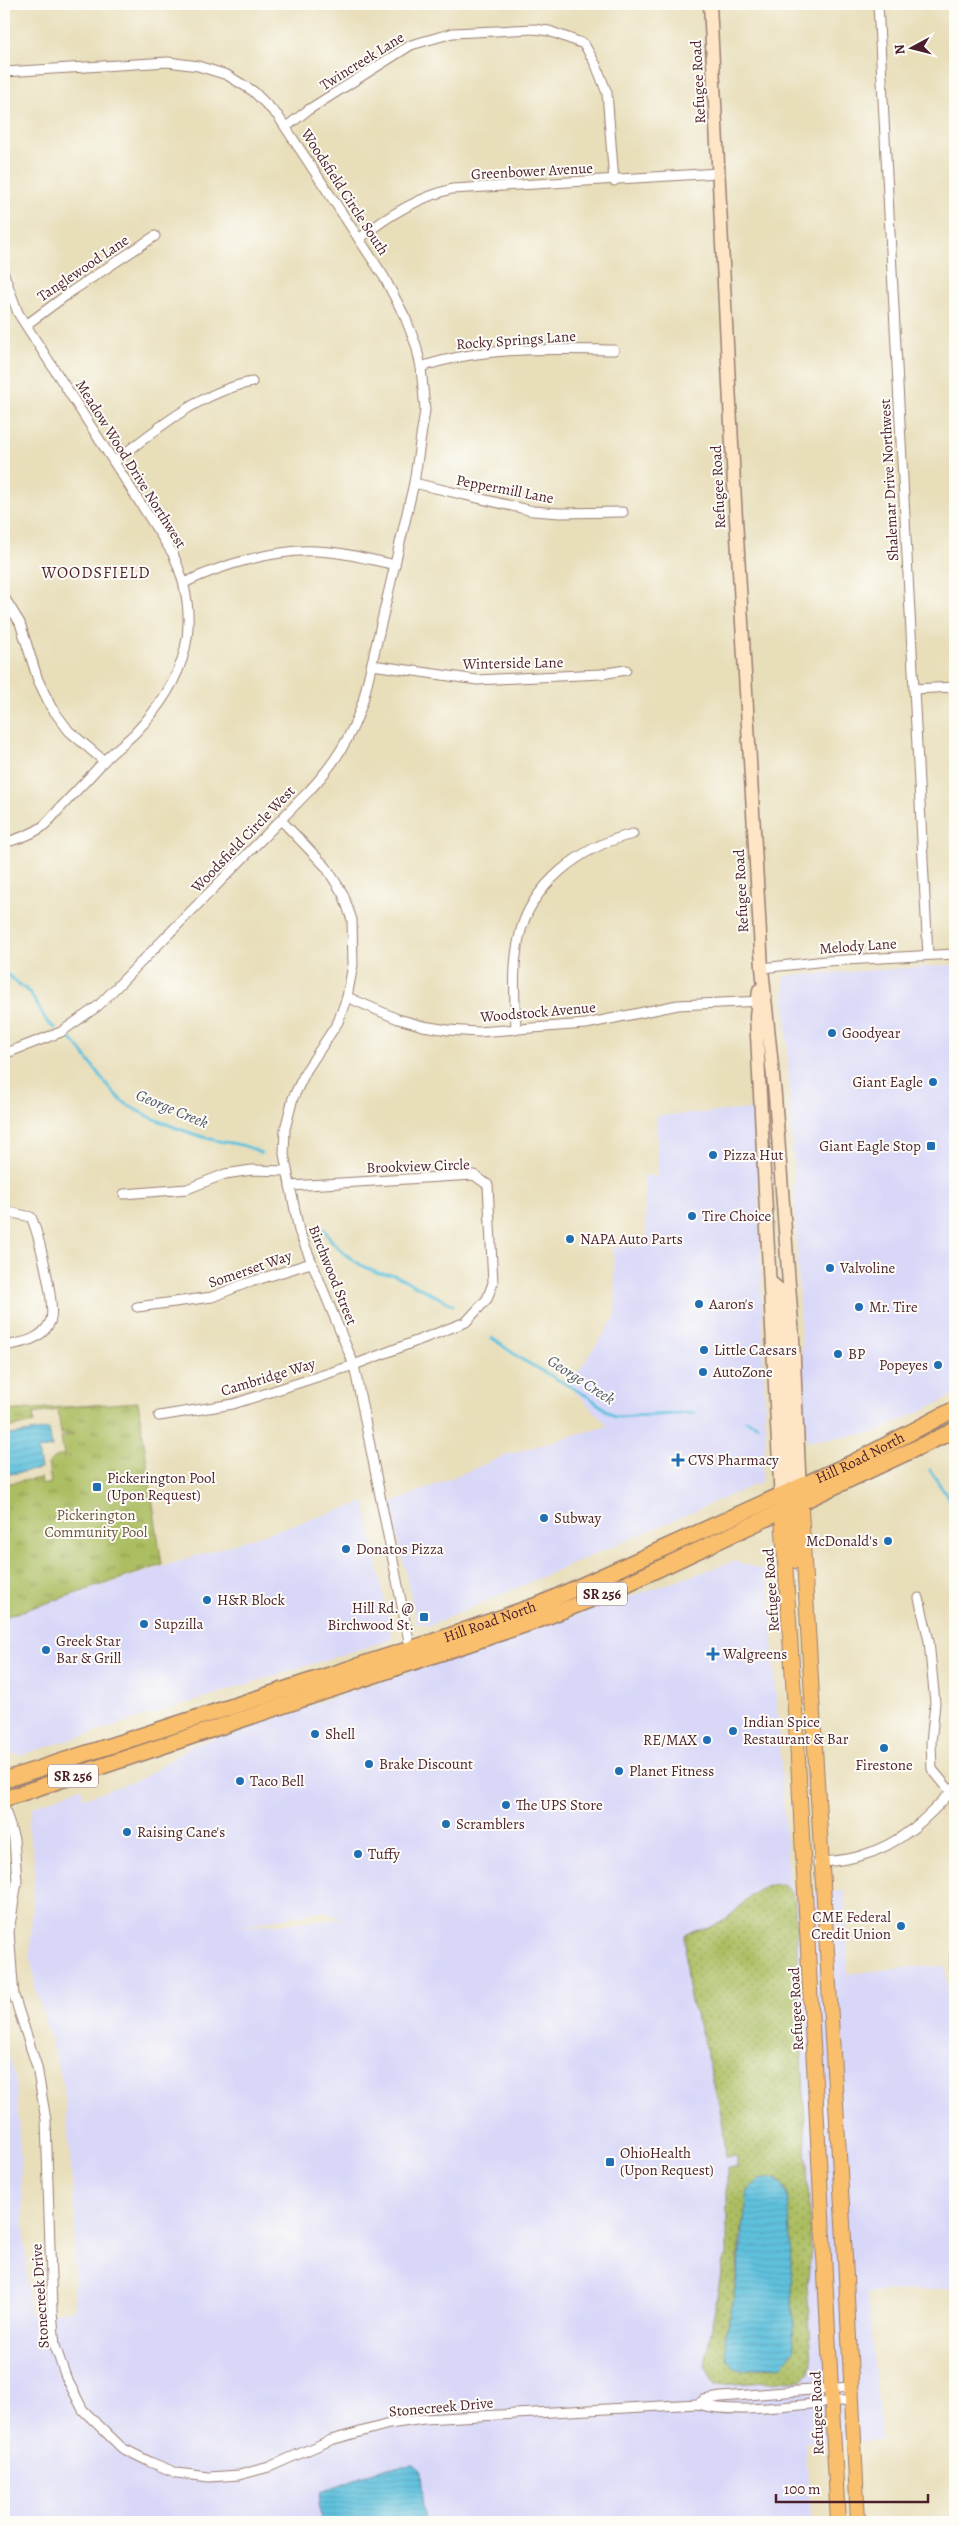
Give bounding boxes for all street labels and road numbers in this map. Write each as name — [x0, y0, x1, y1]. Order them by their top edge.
street label: Twincreek Lane — [316, 27, 408, 95]
street label: Refugee Road — [686, 39, 710, 124]
street label: Woodsfield Circle South — [296, 124, 393, 259]
street label: Greenbower Avenue — [470, 158, 594, 184]
street label: Tanglewood Lane — [33, 230, 133, 306]
street label: Rocky Springs Lane — [456, 326, 577, 354]
street label: Meadow Wood Drive Northwest — [71, 376, 191, 552]
street label: Shalemar Drive Northwest — [875, 398, 903, 562]
street label: Refugee Road — [706, 444, 730, 529]
street label: Peppermill Lane — [454, 470, 556, 508]
street label: Winterside Lane — [461, 652, 564, 674]
street label: Woodsfield Circle West — [186, 781, 299, 897]
street label: Refugee Road — [729, 848, 753, 933]
street label: Melody Lane — [819, 933, 898, 959]
street label: Woodstock Avenue — [478, 997, 597, 1027]
street label: Brookview Circle — [366, 1154, 470, 1178]
street label: Birchwood Street — [304, 1222, 362, 1328]
street label: Somerset Way — [206, 1245, 295, 1293]
street label: Cambridge Way — [218, 1353, 318, 1401]
street label: Hill Road North — [812, 1427, 908, 1488]
street label: Refugee Road — [758, 1547, 784, 1632]
road number: SR 256 — [577, 1582, 627, 1606]
street label: Hill Road North — [441, 1596, 539, 1647]
road number: SR 256 — [48, 1764, 98, 1788]
street label: Refugee Road — [784, 1966, 808, 2051]
street label: Stonecreek Drive — [26, 2243, 54, 2349]
street label: Refugee Road — [806, 2370, 828, 2455]
street label: Stonecreek Drive — [388, 2392, 494, 2422]

